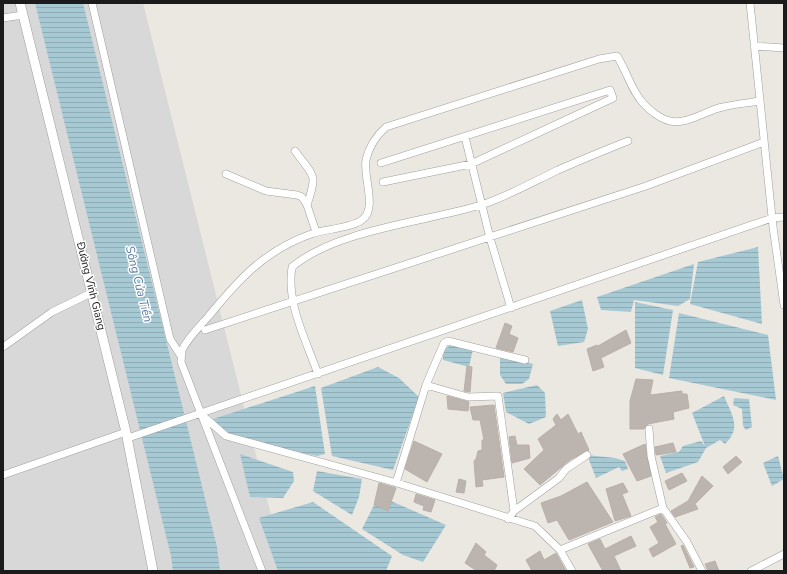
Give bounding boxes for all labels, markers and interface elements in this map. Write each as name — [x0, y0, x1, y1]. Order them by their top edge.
street label: Đường Vĩnh Giang — [73, 239, 109, 332]
water label: Sông Cửa Tiền — [122, 244, 156, 324]

